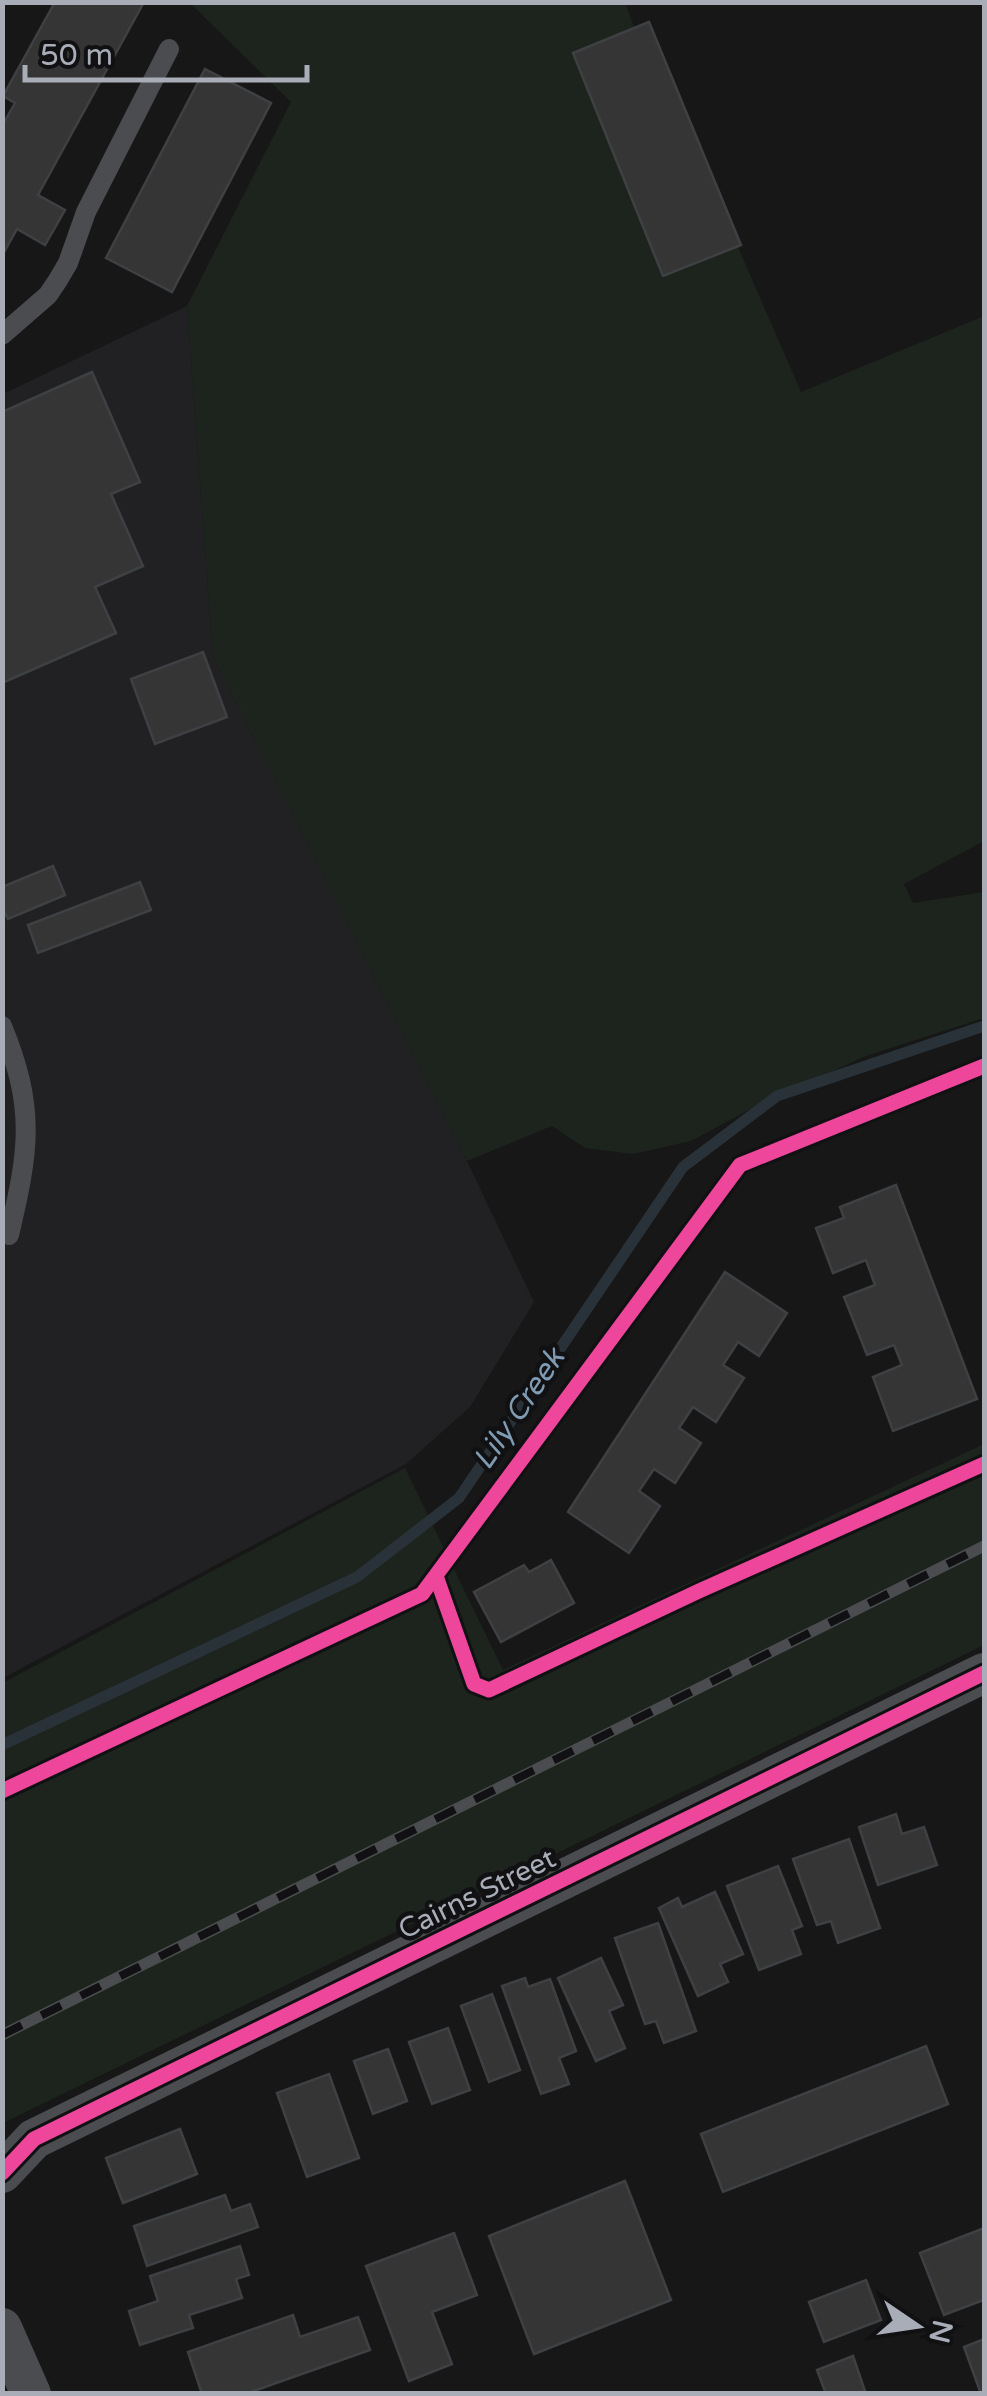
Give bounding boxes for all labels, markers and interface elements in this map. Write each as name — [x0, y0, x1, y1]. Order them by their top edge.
scale bar — [25, 20, 308, 82]
text: 50 m — [40, 37, 113, 74]
water label: Lily Creek — [465, 1339, 574, 1477]
street label: Cairns Street — [393, 1841, 561, 1947]
north arrow — [867, 2276, 967, 2376]
text: N — [921, 2317, 959, 2346]

